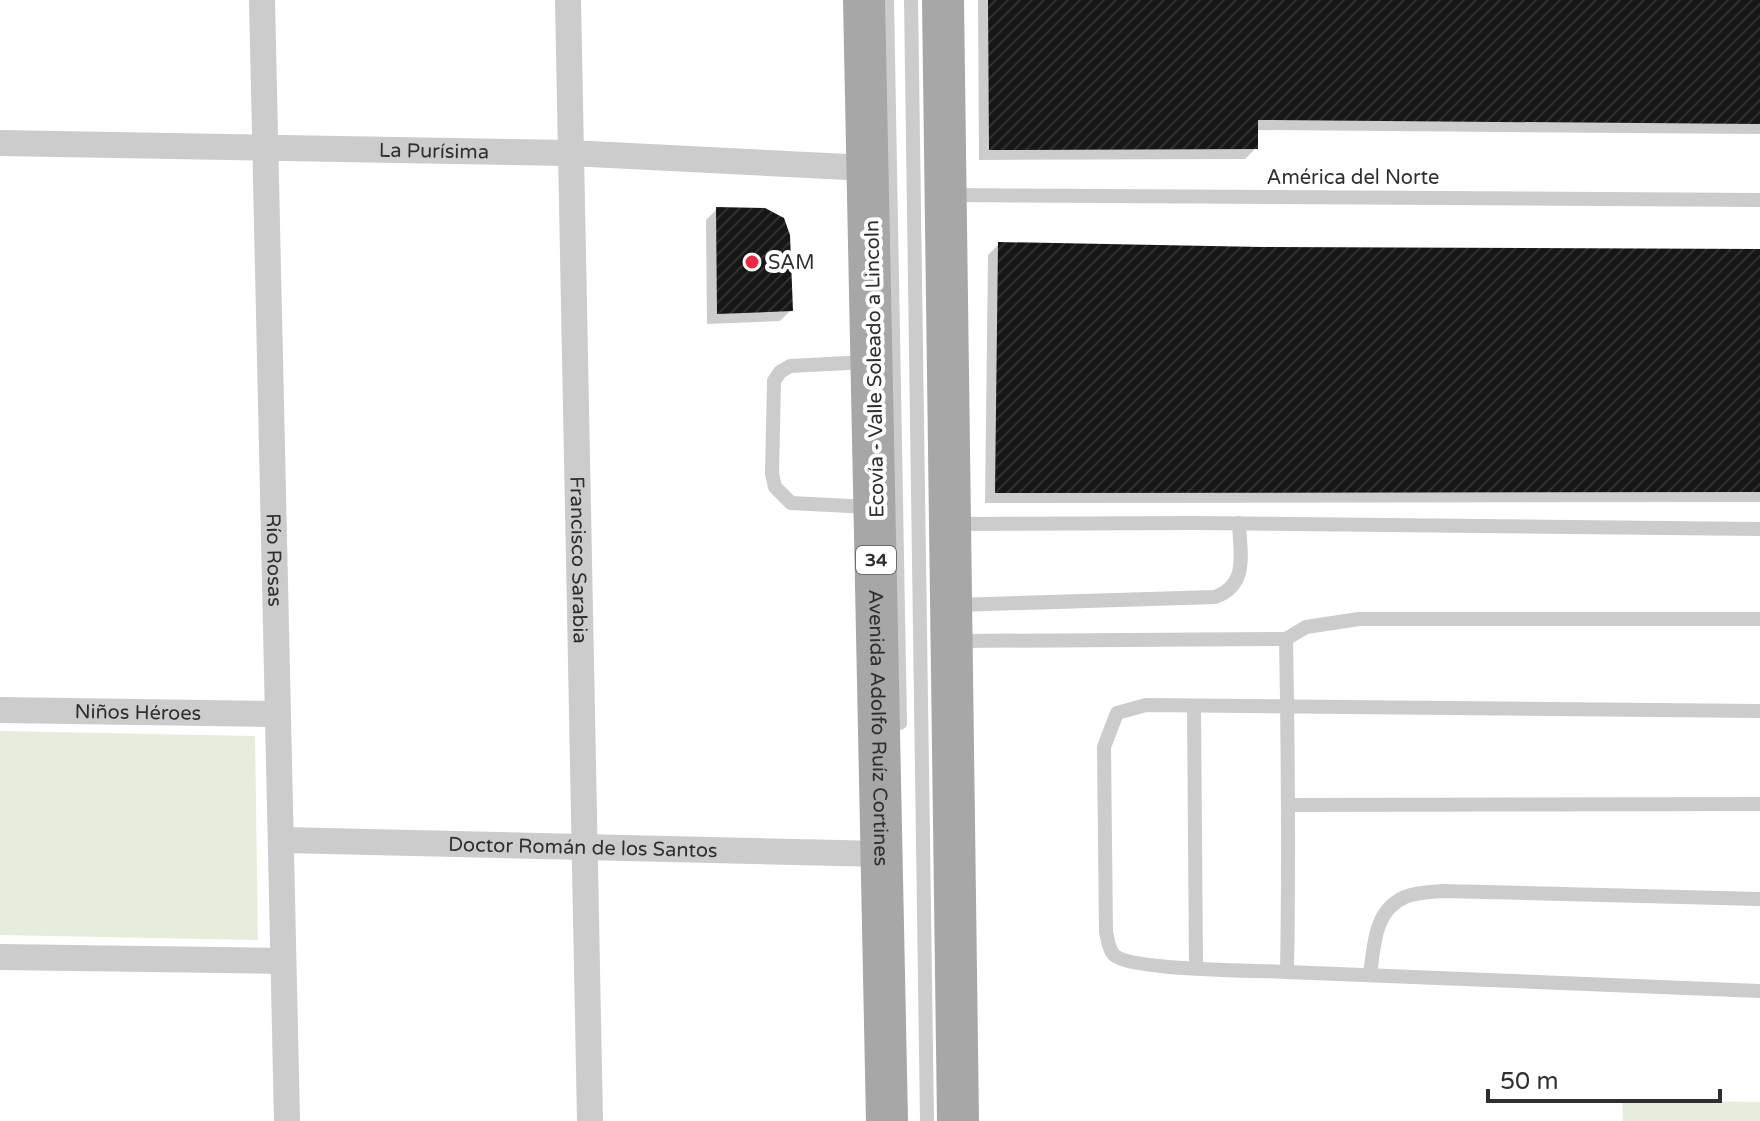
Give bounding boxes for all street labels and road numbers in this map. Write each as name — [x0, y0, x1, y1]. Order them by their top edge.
street label: La Purísima — [379, 139, 489, 165]
street label: América del Norte — [1267, 166, 1439, 190]
street label: Ecovía - Valle Soleado a Lincoln — [860, 220, 890, 518]
street label: Francisco Sarabia — [564, 476, 592, 644]
street label: Río Rosas — [260, 513, 287, 607]
road number: 34 — [856, 546, 896, 574]
street label: Avenida Adolfo Ruíz Cortines — [863, 589, 893, 867]
street label: Niños Héroes — [74, 700, 201, 726]
street label: Doctor Román de los Santos — [448, 833, 718, 863]

